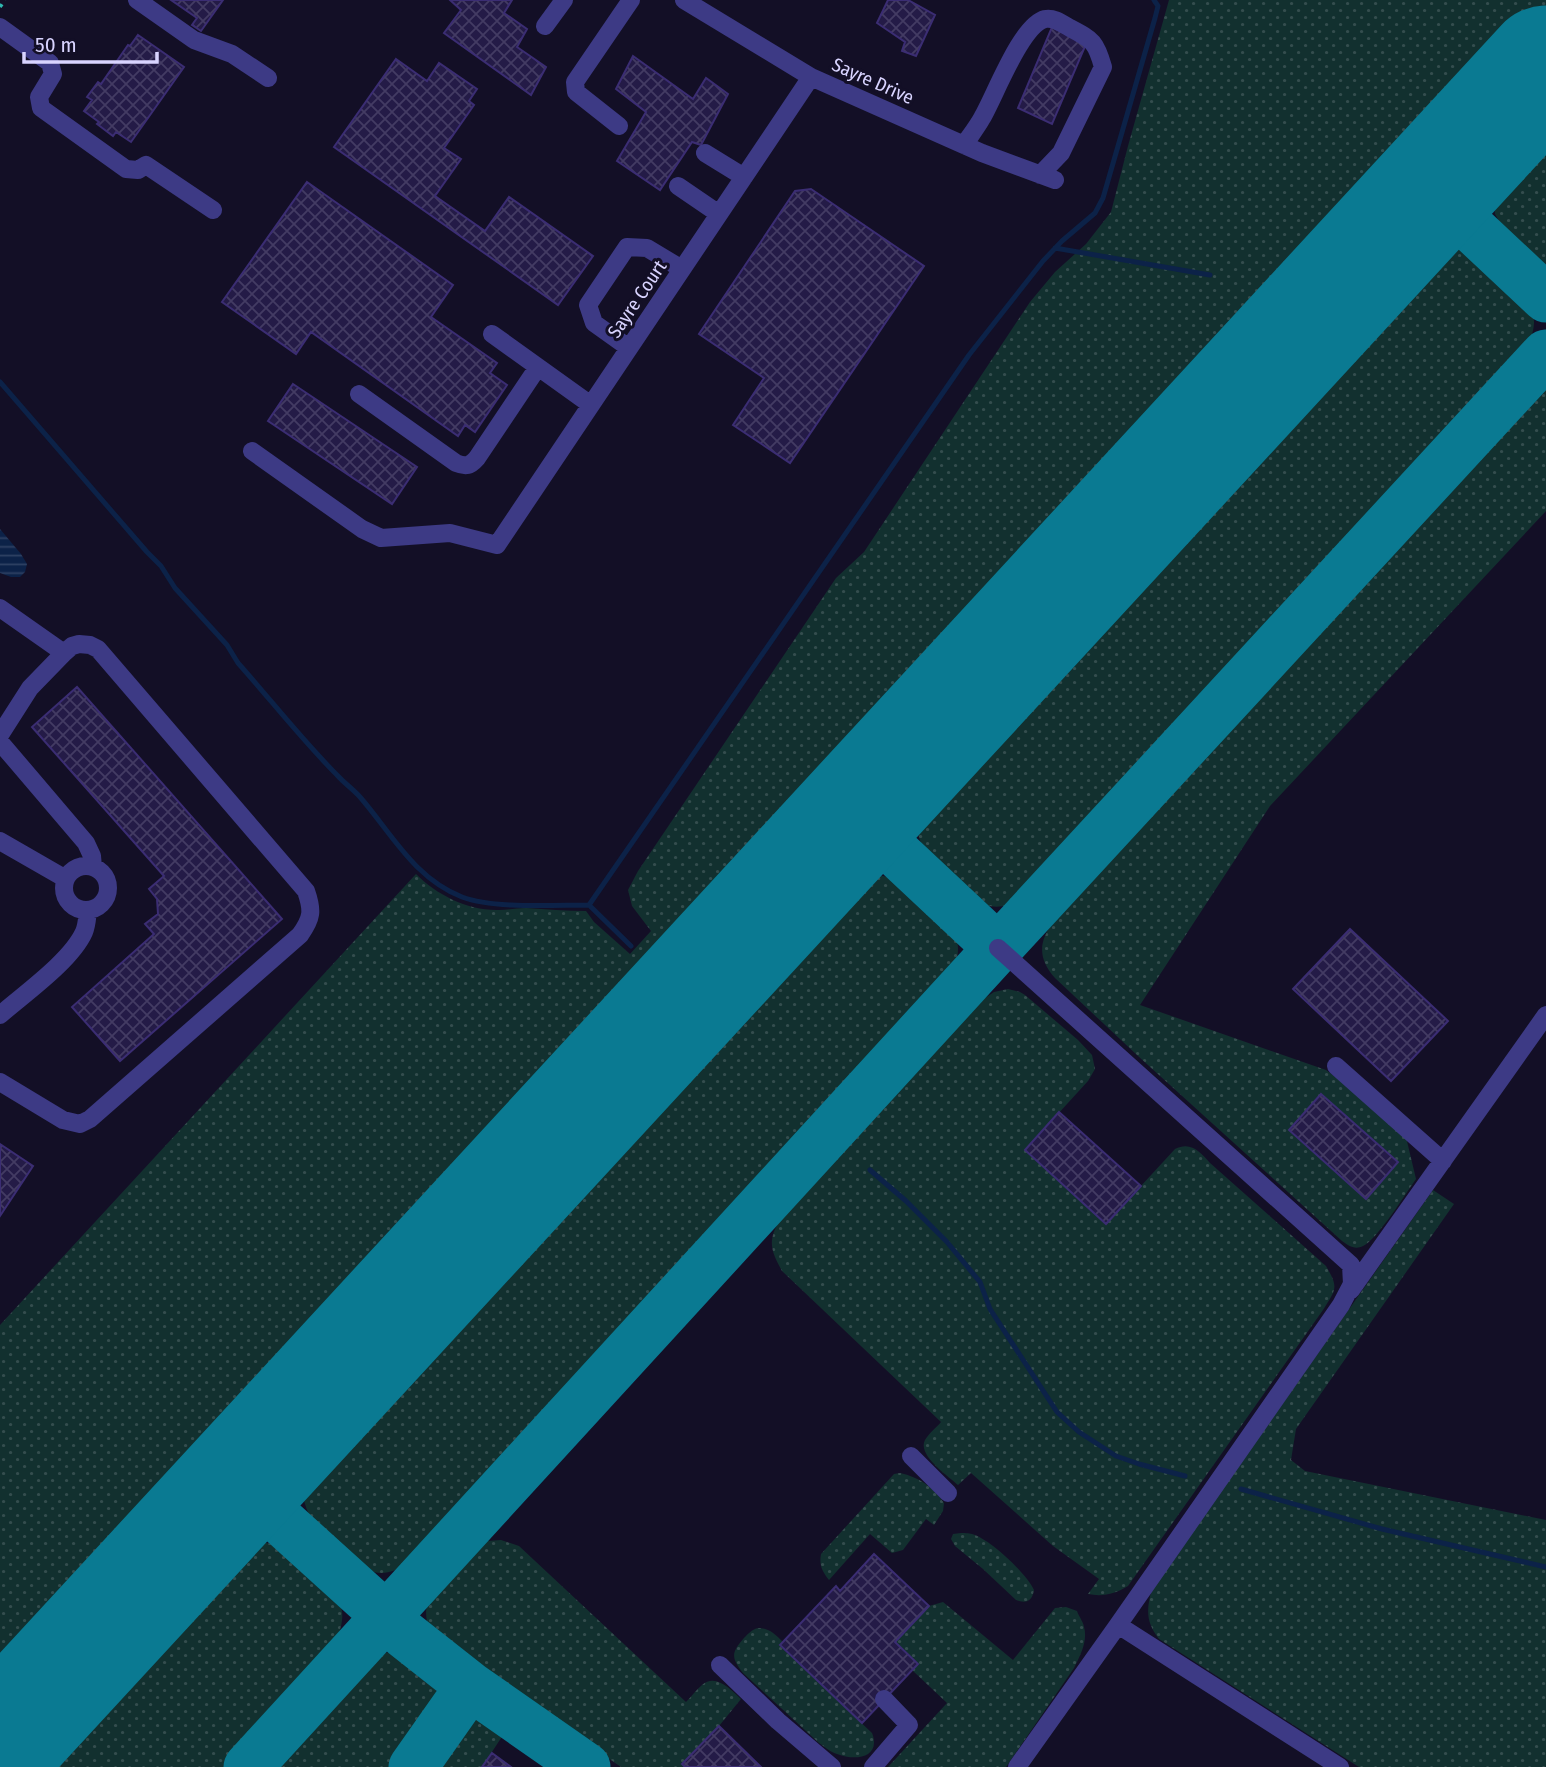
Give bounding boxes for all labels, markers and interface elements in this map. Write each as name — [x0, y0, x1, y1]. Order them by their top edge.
scale bar — [24, 21, 158, 65]
text: 50 m — [35, 32, 77, 58]
street label: Sayre Drive — [829, 53, 917, 109]
street label: Sayre Court — [603, 255, 672, 342]

